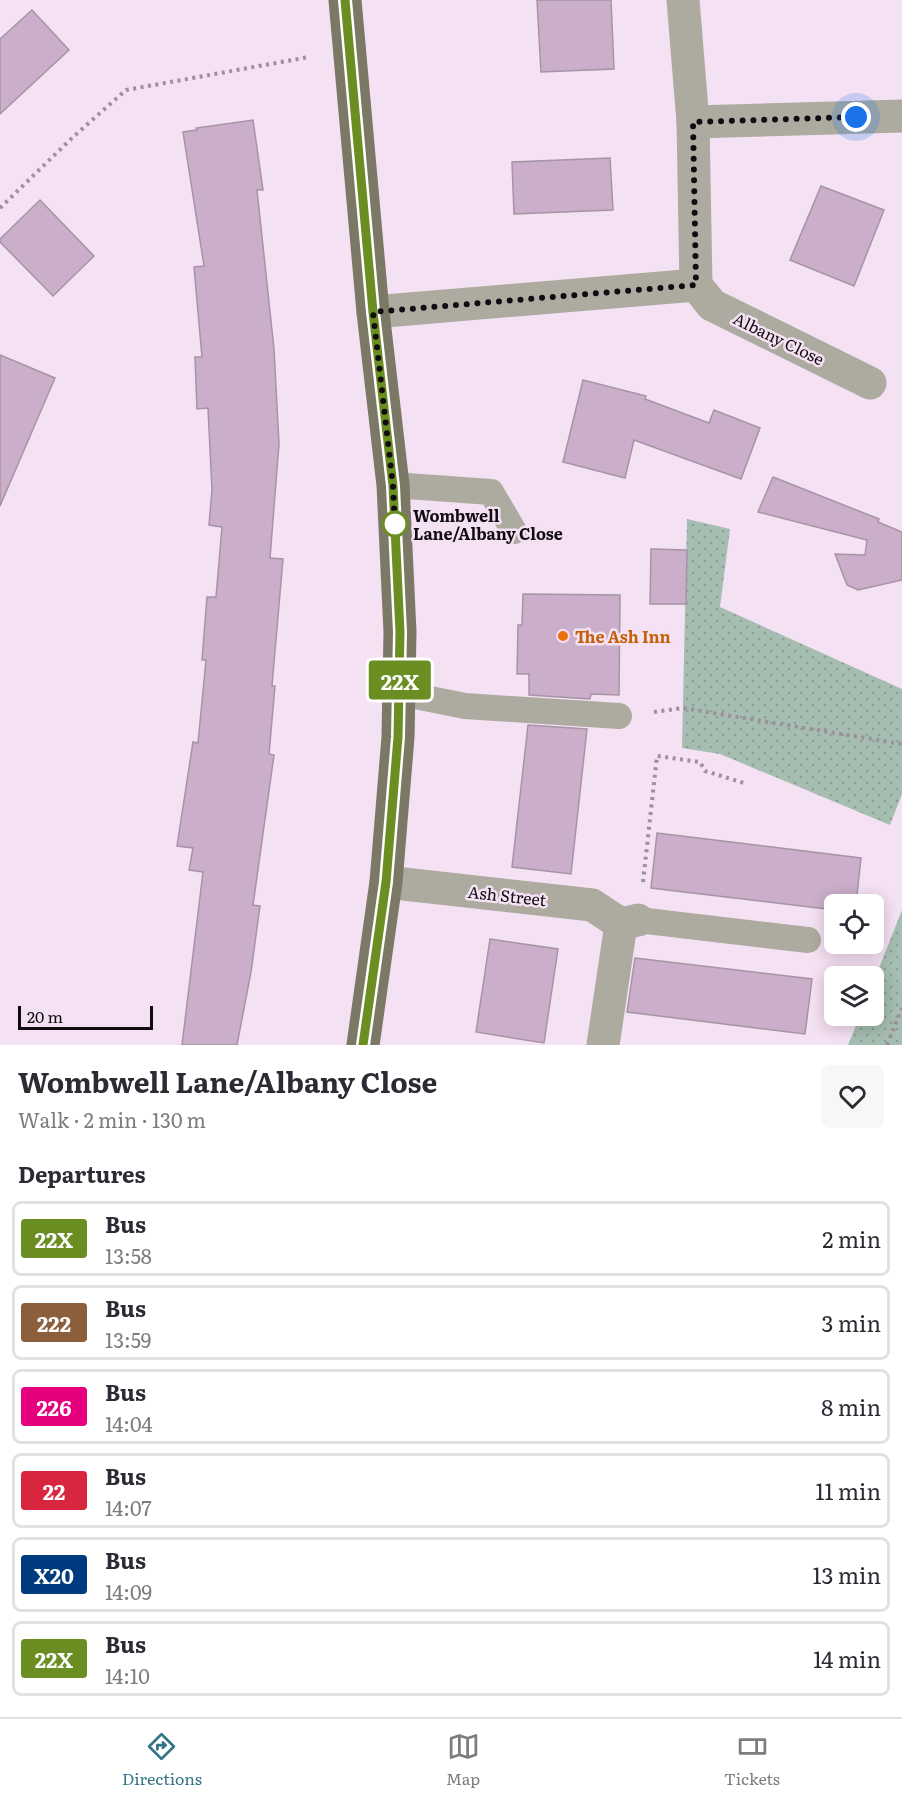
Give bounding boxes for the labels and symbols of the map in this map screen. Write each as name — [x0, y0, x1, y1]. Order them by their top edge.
your location — [841, 102, 871, 132]
street label: Albany Close — [730, 306, 828, 370]
place label: Wombwell Lane/Albany Close — [413, 503, 563, 545]
marker: Wombwell Lane/Albany Close — [382, 511, 408, 537]
place label: The Ash Inn — [575, 624, 671, 648]
marker: The Ash Inn — [556, 629, 570, 643]
line badge: 22X — [366, 660, 434, 700]
street label: Ash Street — [467, 879, 548, 911]
scale bar — [18, 1003, 153, 1030]

